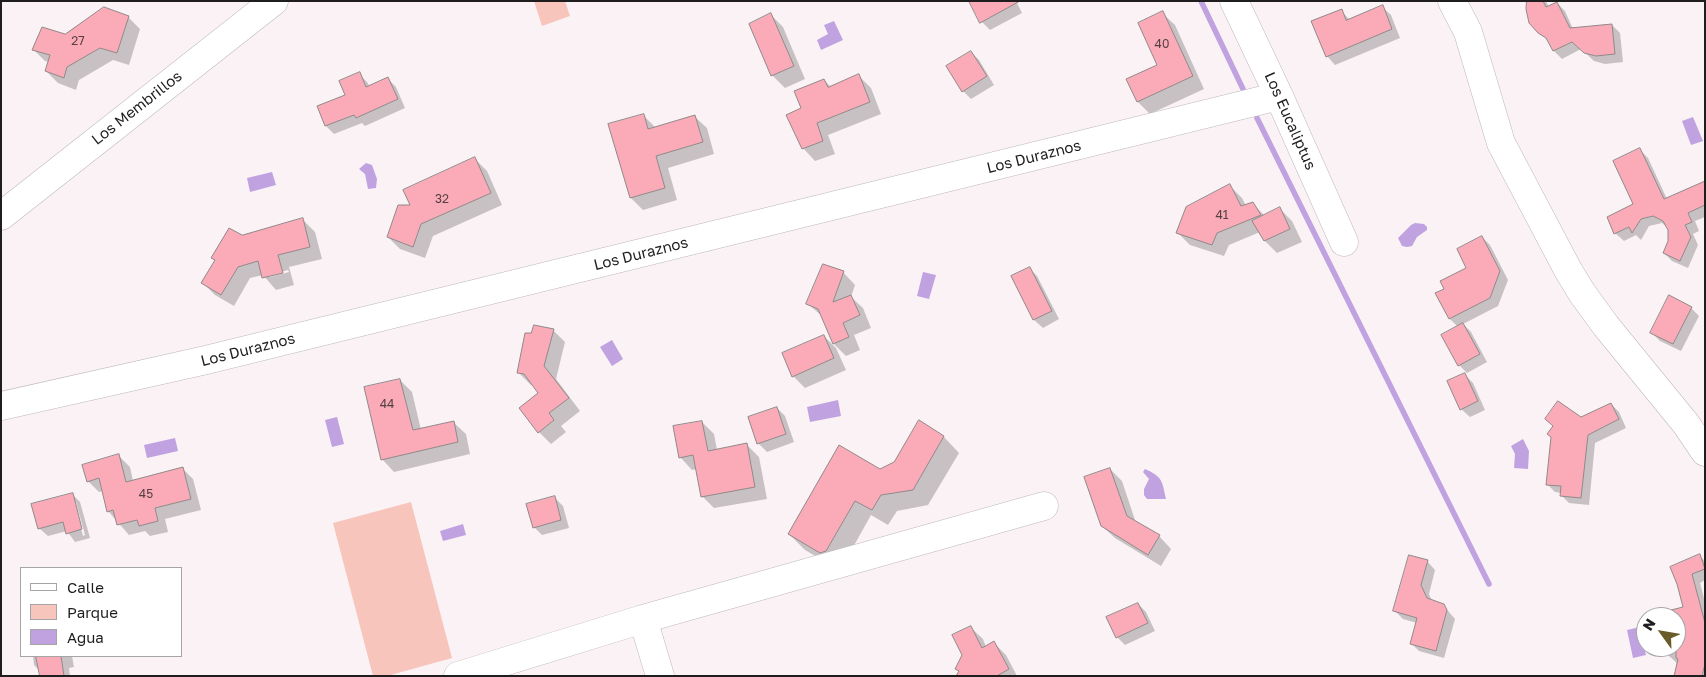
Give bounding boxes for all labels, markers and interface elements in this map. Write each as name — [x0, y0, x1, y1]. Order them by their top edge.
house number: 27 — [71, 34, 85, 48]
house number: 40 — [1155, 37, 1169, 51]
street label: Los Membrillos — [88, 67, 186, 149]
street label: Los Eucaliptus — [1260, 69, 1320, 173]
street label: Los Duraznos — [985, 137, 1083, 177]
house number: 32 — [435, 192, 449, 206]
house number: 41 — [1215, 208, 1229, 222]
street label: Los Duraznos — [592, 234, 690, 274]
street label: Los Duraznos — [199, 330, 297, 370]
house number: 44 — [380, 397, 394, 411]
house number: 45 — [139, 487, 153, 501]
legend — [20, 567, 182, 657]
text: Calle — [67, 578, 104, 596]
text: Parque — [67, 603, 118, 621]
north arrow — [1636, 607, 1686, 657]
text: N — [1639, 615, 1659, 633]
text: Agua — [67, 628, 104, 646]

